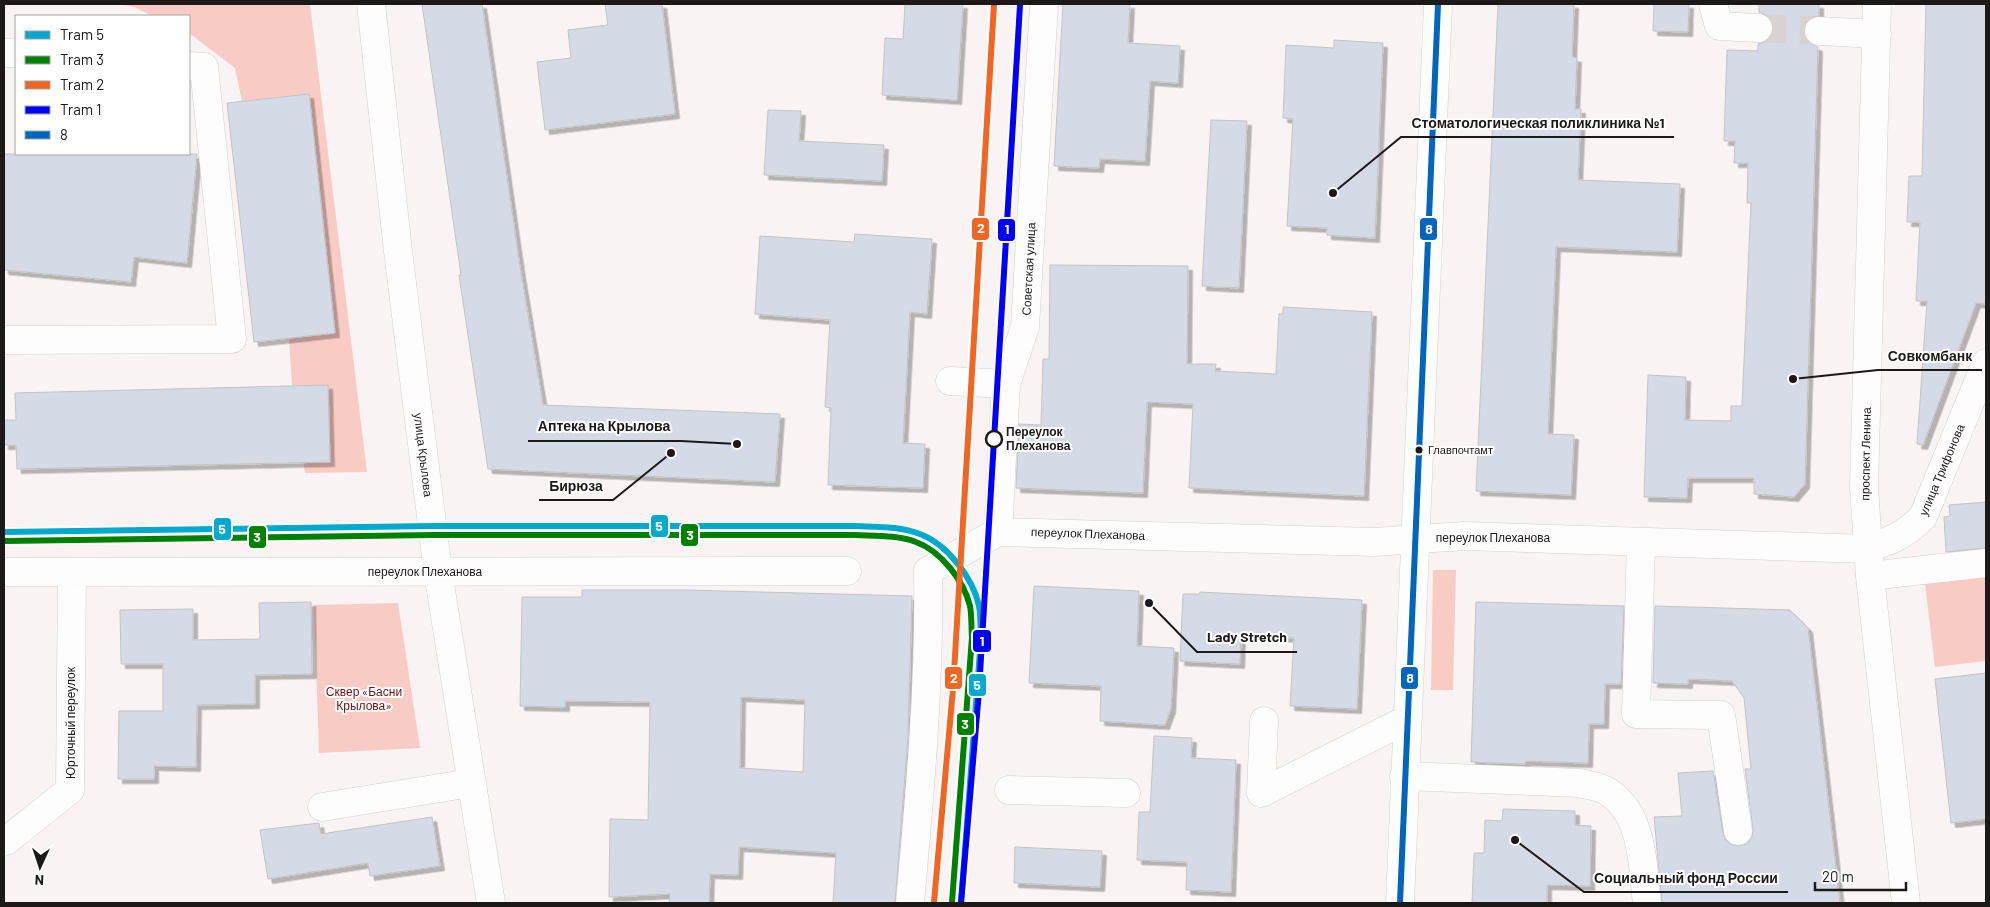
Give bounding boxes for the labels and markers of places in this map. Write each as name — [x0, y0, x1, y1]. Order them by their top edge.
callout: Стоматологическая поликлиника №1 — [1401, 108, 1674, 137]
callout: Совкомбанк — [1878, 341, 1982, 370]
callout: Аптека на Крылова — [528, 412, 681, 441]
place label: Переулок Плеханова — [1006, 424, 1071, 452]
marker: Переулок Плеханова — [985, 430, 1003, 448]
place label: Главпочтамт — [1428, 443, 1493, 456]
marker: Главпочтамт — [1414, 445, 1424, 455]
callout: Бирюза — [539, 471, 613, 500]
callout: Lady Stretch — [1197, 623, 1297, 652]
callout: Социальный фонд России — [1584, 863, 1788, 892]

